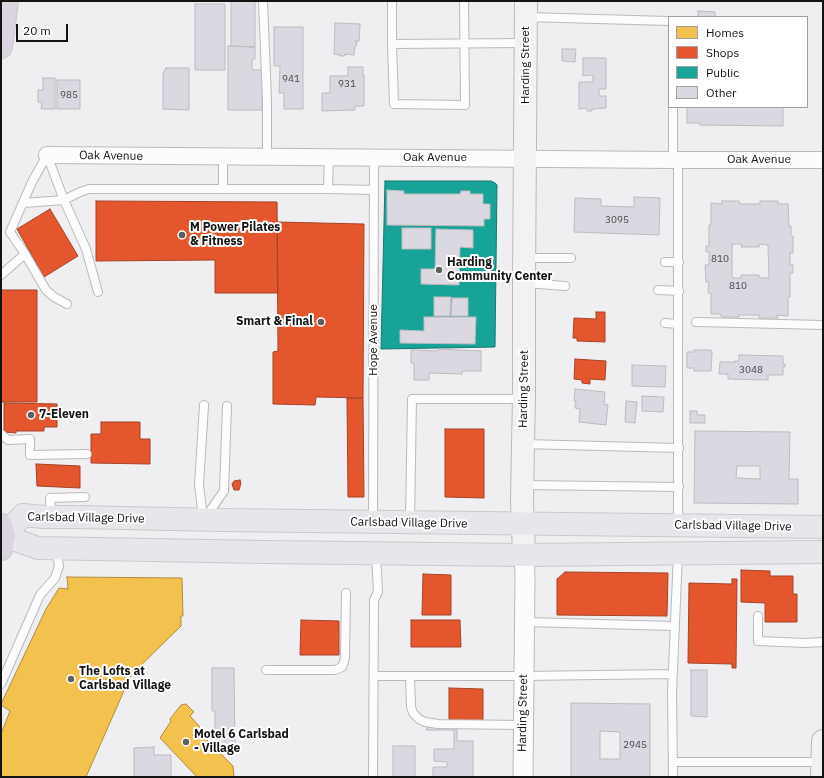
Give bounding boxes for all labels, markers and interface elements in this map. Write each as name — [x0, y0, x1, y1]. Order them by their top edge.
scale bar — [18, 16, 70, 42]
legend — [668, 16, 808, 108]
text: 20 m — [23, 23, 51, 38]
text: Homes — [706, 25, 744, 40]
street label: Harding Street — [519, 26, 533, 104]
text: Shops — [706, 45, 739, 60]
text: Public — [706, 65, 739, 80]
house number: 941 — [282, 73, 300, 85]
house number: 931 — [338, 78, 356, 90]
text: Other — [706, 85, 737, 100]
house number: 985 — [60, 89, 78, 101]
street label: Oak Avenue — [79, 148, 143, 164]
street label: Oak Avenue — [403, 151, 467, 165]
street label: Oak Avenue — [727, 153, 791, 167]
house number: 3095 — [605, 214, 629, 226]
place label: M Power Pilates & Fitness — [190, 221, 280, 249]
marker: M Power Pilates & Fitness — [177, 230, 187, 240]
house number: 810 — [711, 253, 729, 265]
place label: Harding Community Center — [447, 256, 552, 284]
marker: Harding Community Center — [434, 265, 444, 275]
house number: 810 — [729, 280, 747, 292]
street label: Hope Avenue — [367, 304, 381, 376]
place label: Smart & Final — [236, 315, 313, 329]
marker: Smart & Final — [316, 317, 326, 327]
street label: Harding Street — [516, 350, 532, 428]
house number: 3048 — [739, 364, 763, 376]
place label: 7-Eleven — [39, 408, 89, 422]
marker: 7-Eleven — [26, 410, 36, 420]
street label: Carlsbad Village Drive — [27, 510, 145, 526]
street label: Carlsbad Village Drive — [350, 515, 468, 531]
street label: Carlsbad Village Drive — [674, 518, 792, 534]
place label: The Lofts at Carlsbad Village — [79, 665, 171, 693]
marker: The Lofts at Carlsbad Village — [66, 674, 76, 684]
street label: Harding Street — [515, 674, 531, 752]
place label: Motel 6 Carlsbad - Village — [194, 728, 289, 756]
marker: Motel 6 Carlsbad - Village — [181, 737, 191, 747]
house number: 2945 — [623, 739, 647, 751]

